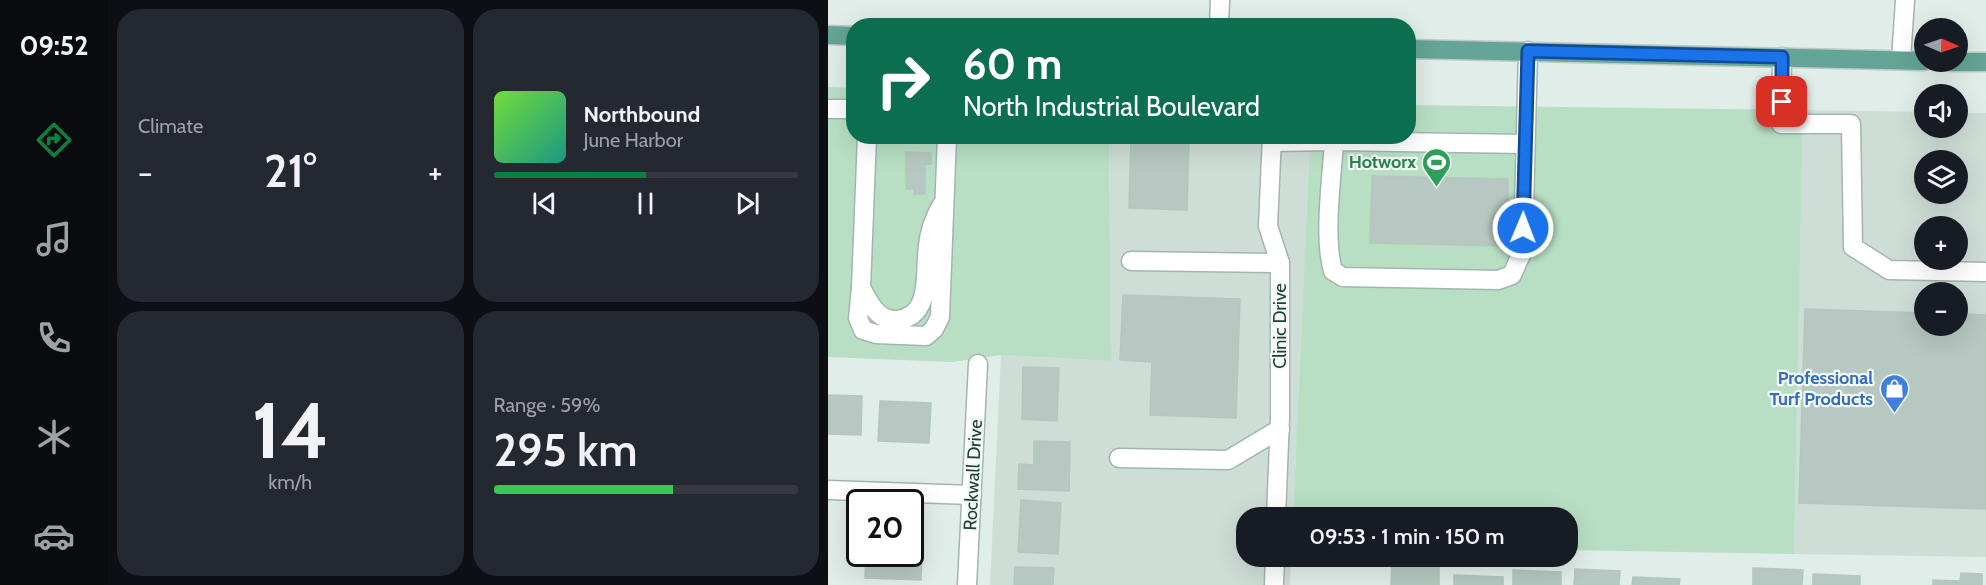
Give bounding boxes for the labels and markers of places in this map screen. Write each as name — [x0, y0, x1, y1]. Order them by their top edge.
pin — [1756, 76, 1807, 127]
sports icon: Hotworx — [1421, 146, 1453, 188]
place label: Hotworx — [1349, 151, 1416, 173]
place label: Professional Turf Products — [1770, 367, 1873, 410]
shop icon: Professional Turf Products — [1878, 372, 1910, 414]

